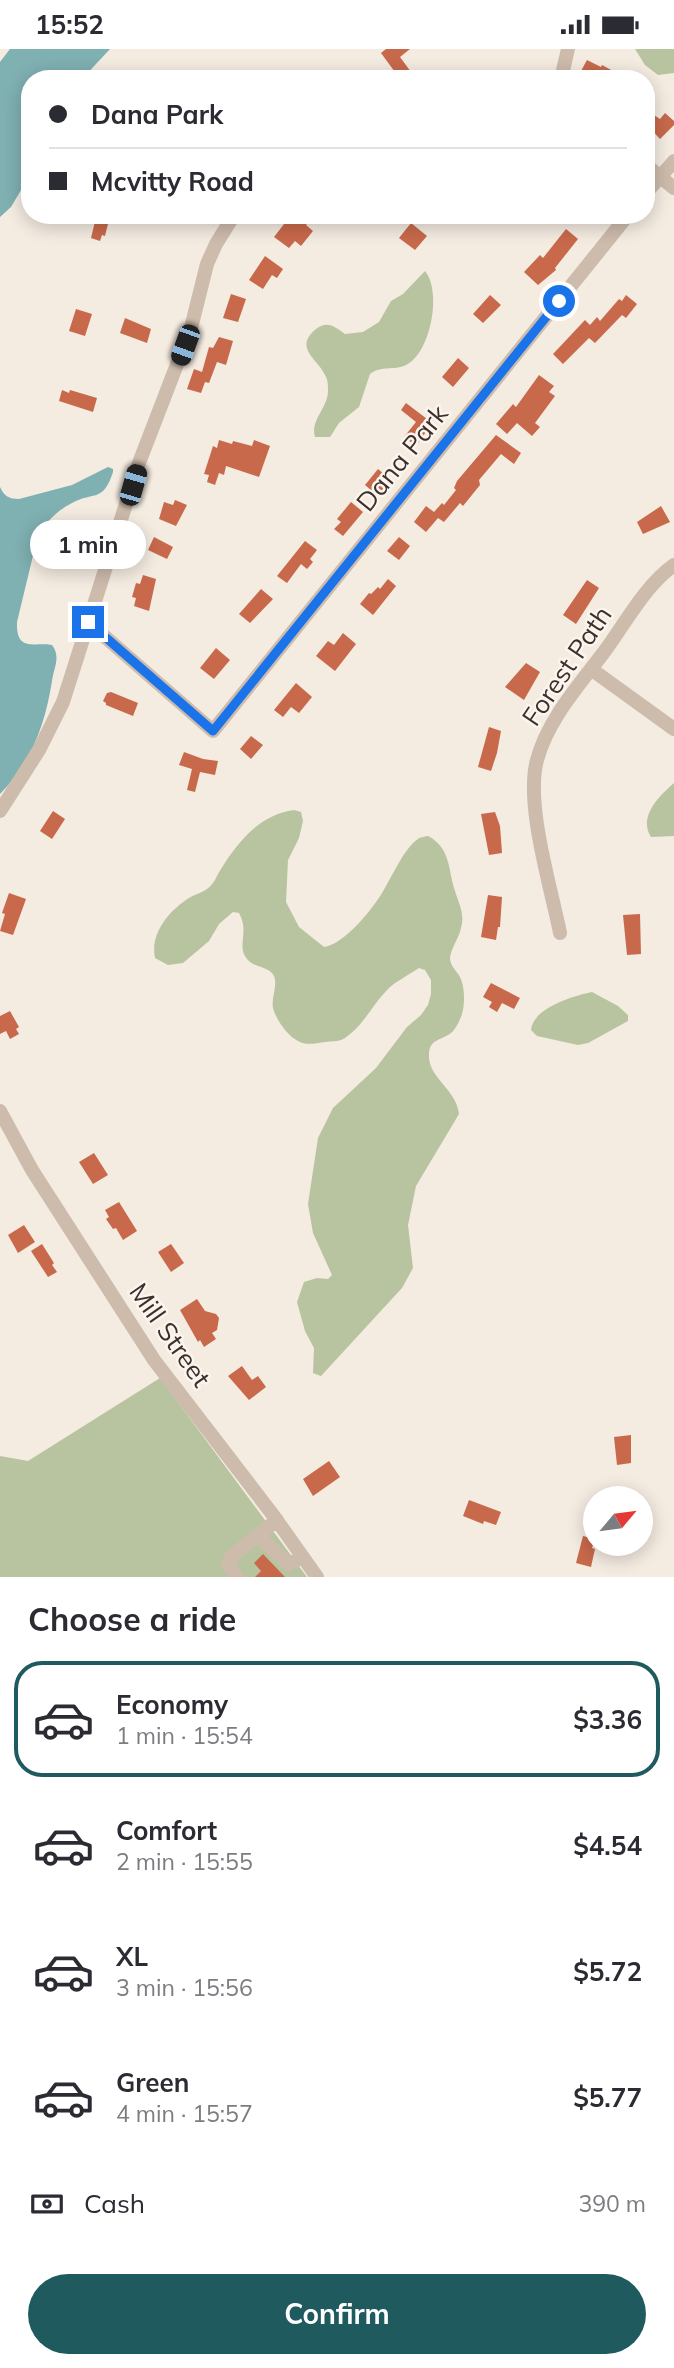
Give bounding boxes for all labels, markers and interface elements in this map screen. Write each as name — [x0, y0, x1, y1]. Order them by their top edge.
text: 15:52 — [35, 8, 104, 41]
text: Dana Park — [91, 98, 223, 131]
text: Mcvitty Road — [91, 165, 254, 198]
route start — [543, 285, 575, 317]
car — [168, 322, 203, 368]
street label: Dana Park — [349, 397, 455, 518]
car — [118, 462, 149, 508]
callout: 1 min — [30, 521, 146, 569]
text: 1 min — [58, 530, 118, 559]
street label: Forest Path — [515, 600, 619, 732]
route end — [72, 606, 104, 638]
street label: Mill Street — [123, 1276, 218, 1393]
north arrow — [583, 1486, 653, 1556]
map controls — [583, 1486, 653, 1556]
text: Choose a ride — [28, 1599, 236, 1639]
icon: car — [32, 1688, 95, 1751]
text: Economy — [116, 1688, 228, 1721]
text: $3.36 — [573, 1703, 642, 1736]
text: 1 min · 15:54 — [116, 1721, 253, 1750]
icon: car — [32, 1814, 95, 1877]
text: Comfort — [116, 1814, 217, 1847]
text: $4.54 — [573, 1829, 642, 1862]
text: 2 min · 15:55 — [116, 1847, 253, 1876]
icon: car — [32, 1940, 95, 2003]
text: XL — [116, 1940, 148, 1973]
text: $5.72 — [573, 1955, 642, 1988]
text: 3 min · 15:56 — [116, 1973, 253, 2002]
icon: car — [32, 2066, 95, 2129]
text: Green — [116, 2066, 189, 2099]
text: $5.77 — [573, 2081, 642, 2114]
text: 4 min · 15:57 — [116, 2099, 253, 2128]
icon: cash — [28, 2185, 66, 2223]
text: Cash — [84, 2187, 145, 2220]
text: 390 m — [578, 2189, 646, 2218]
button: Confirm — [28, 2274, 646, 2354]

